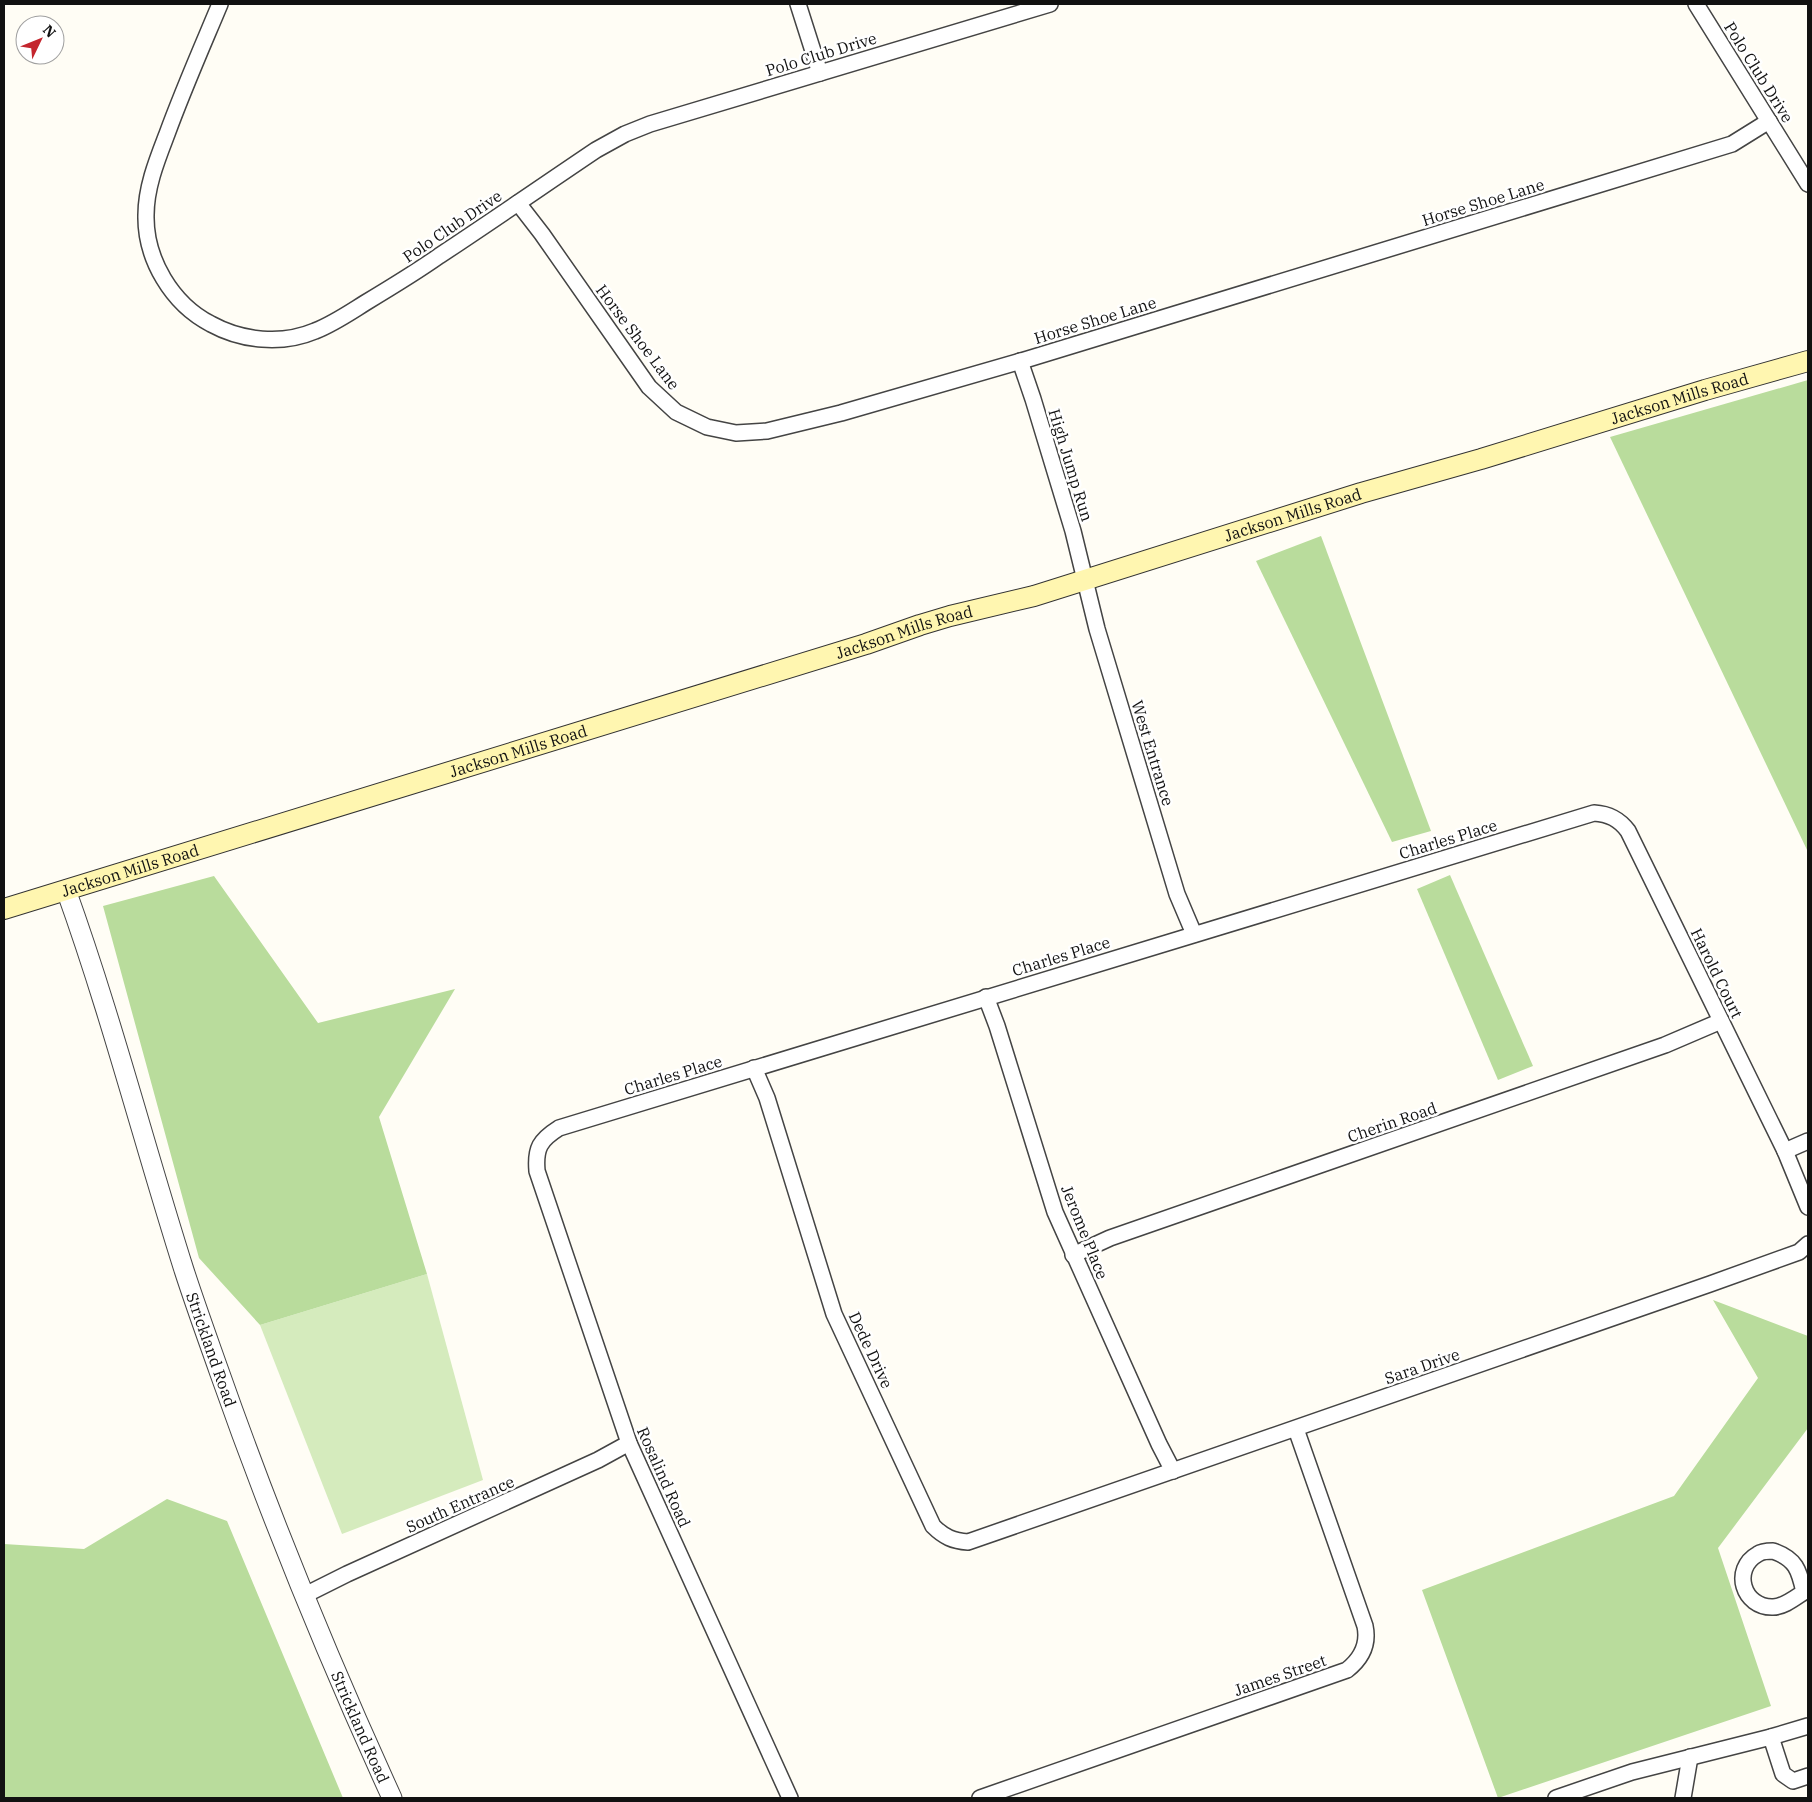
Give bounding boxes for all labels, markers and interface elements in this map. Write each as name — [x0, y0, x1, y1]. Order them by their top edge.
north arrow — [15, 15, 65, 65]
street label: Polo Club Drive — [1720, 18, 1798, 126]
text: N — [39, 21, 60, 41]
street label: Polo Club Drive — [763, 28, 879, 80]
street label: Horse Shoe Lane — [1419, 174, 1547, 230]
street label: Polo Club Drive — [399, 186, 505, 266]
street label: Horse Shoe Lane — [592, 280, 684, 394]
street label: Horse Shoe Lane — [1031, 292, 1159, 348]
street label: Jackson Mills Road — [1608, 368, 1751, 428]
street label: High Jump Run — [1044, 406, 1098, 524]
street label: Jackson Mills Road — [1222, 483, 1364, 545]
street label: Jackson Mills Road — [833, 601, 975, 663]
street label: West Entrance — [1127, 698, 1179, 808]
street label: Jackson Mills Road — [447, 720, 590, 781]
street label: Charles Place — [1397, 815, 1499, 863]
street label: Jackson Mills Road — [59, 840, 202, 901]
street label: Harold Court — [1687, 925, 1748, 1022]
street label: Charles Place — [1010, 932, 1112, 980]
street label: Charles Place — [622, 1051, 724, 1099]
street label: Cherin Road — [1345, 1097, 1440, 1147]
street label: Jerome Place — [1057, 1182, 1113, 1282]
street label: Strickland Road — [182, 1290, 241, 1410]
street label: Dede Drive — [845, 1308, 897, 1392]
street label: Sara Drive — [1382, 1344, 1462, 1388]
street label: Rosalind Road — [633, 1424, 695, 1531]
street label: South Entrance — [403, 1471, 517, 1537]
street label: James Street — [1231, 1650, 1329, 1700]
street label: Strickland Road — [327, 1668, 394, 1786]

